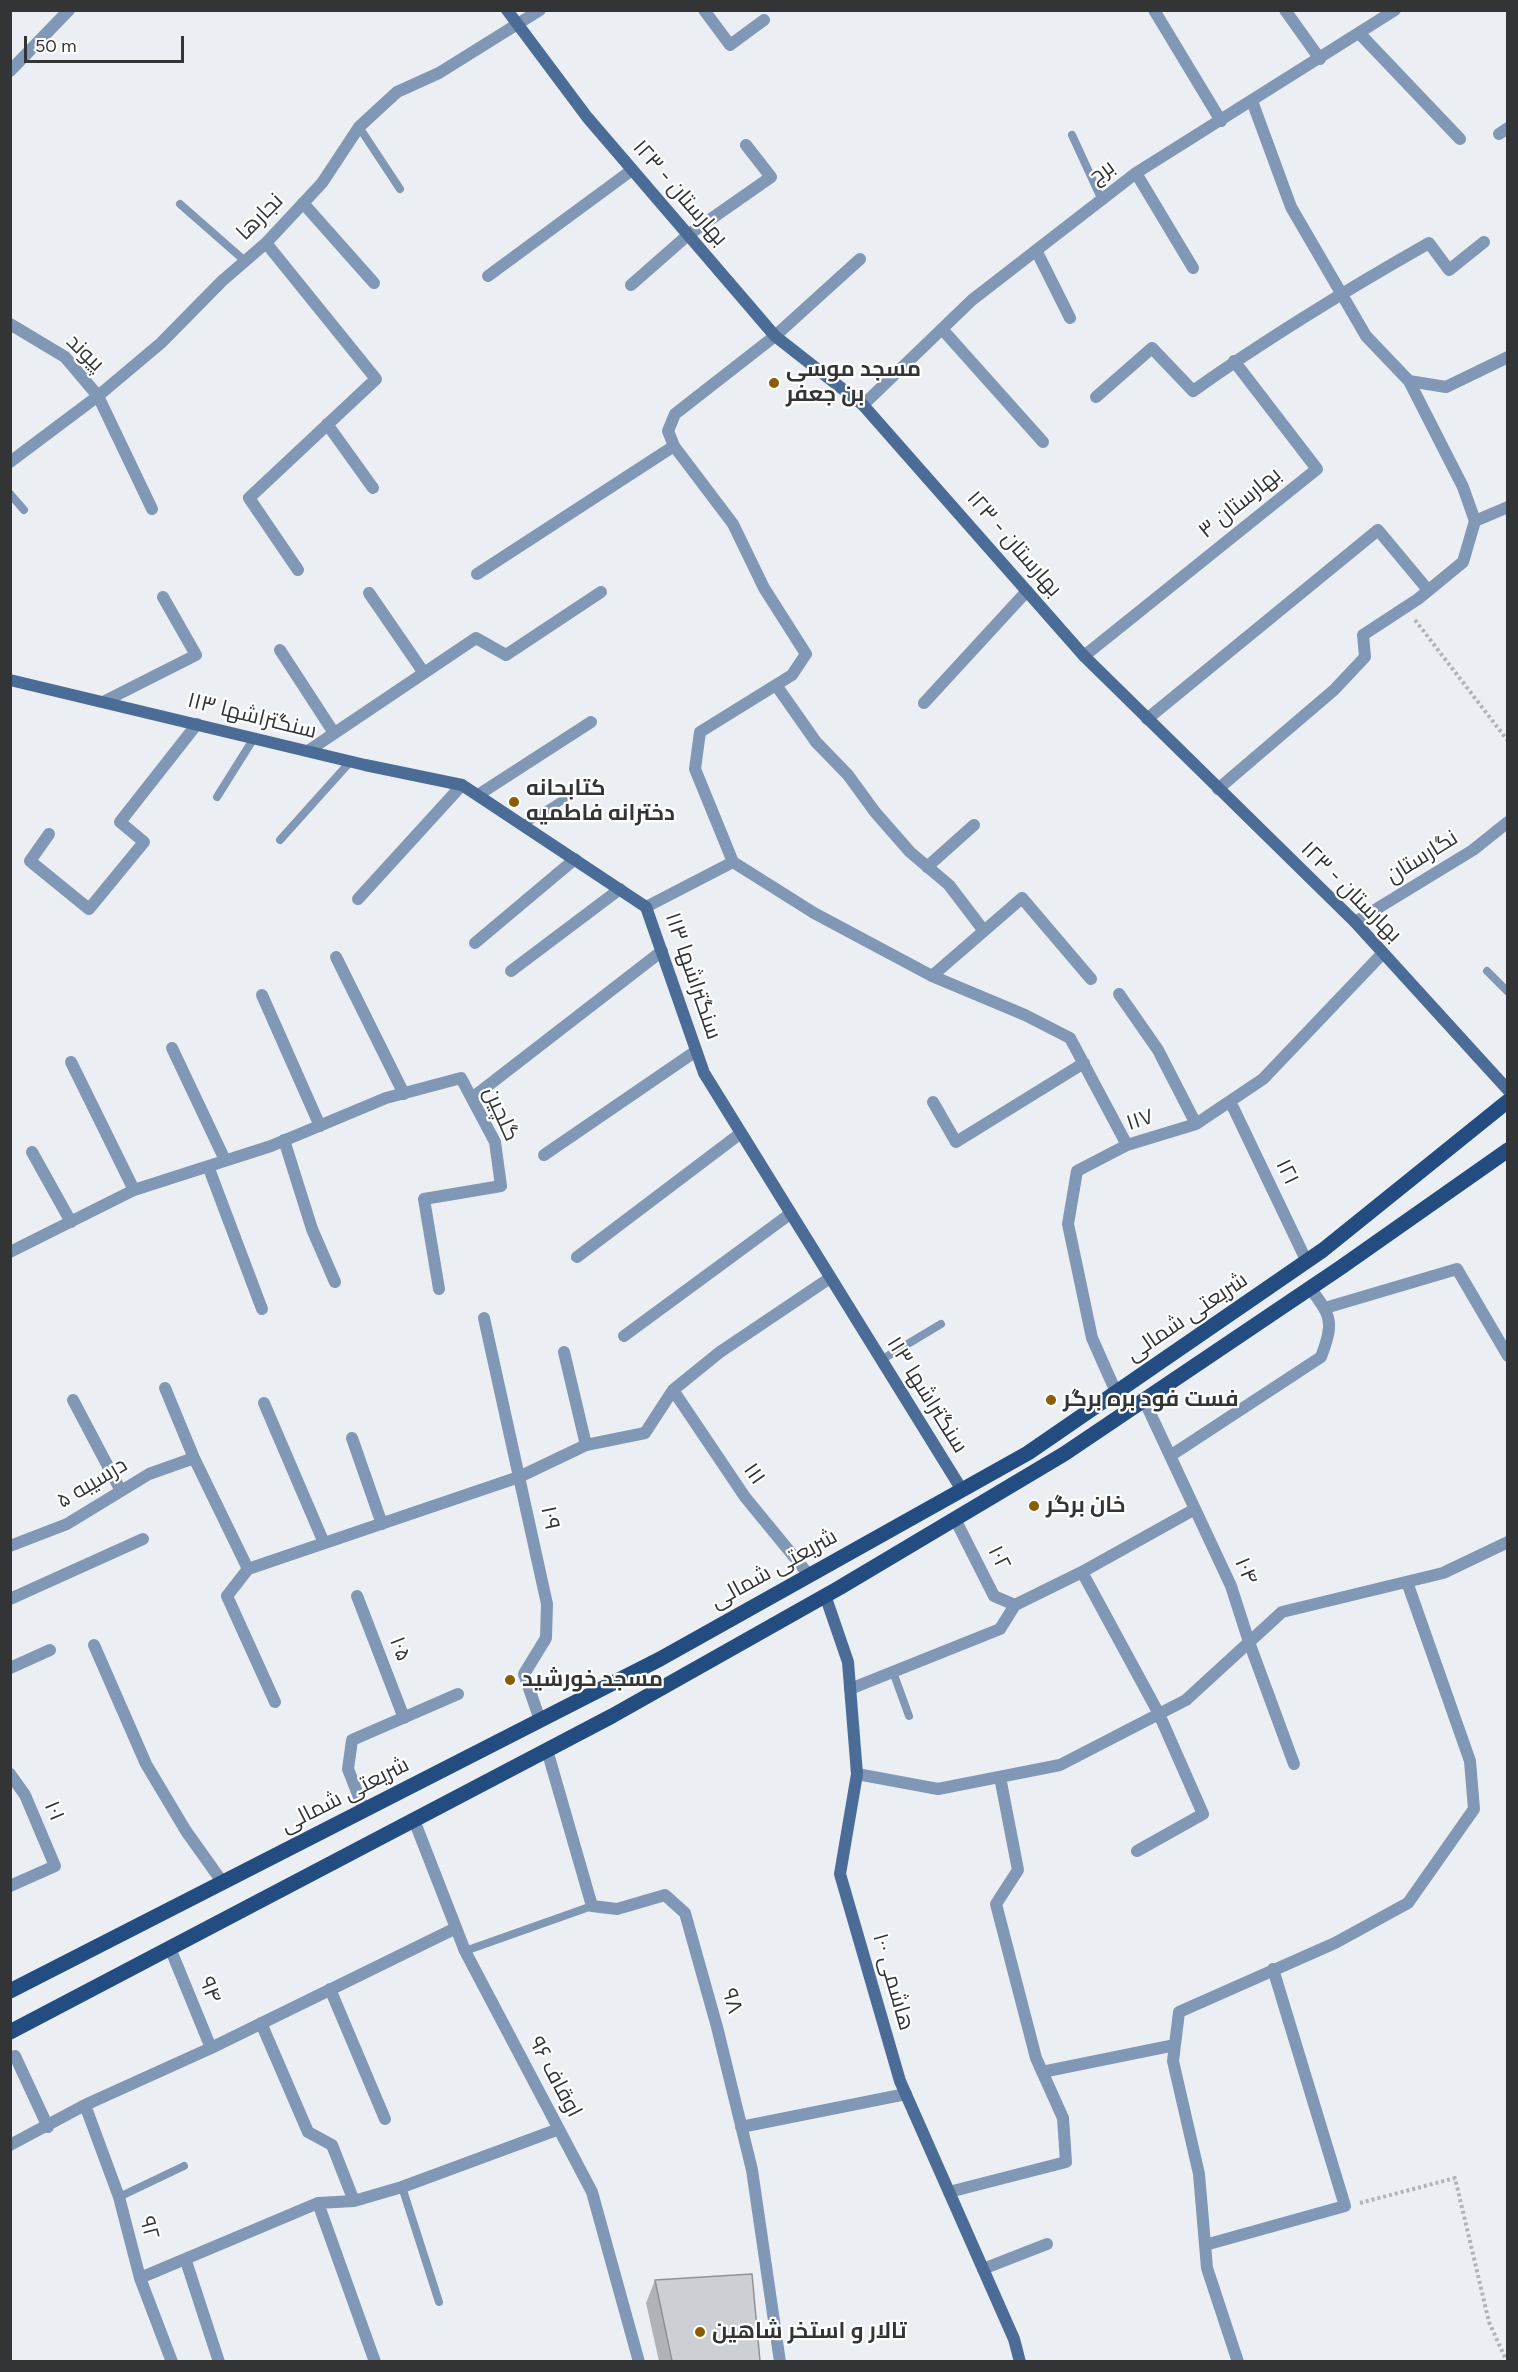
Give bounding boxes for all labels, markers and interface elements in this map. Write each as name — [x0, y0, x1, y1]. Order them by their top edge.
scale bar — [27, 24, 188, 62]
text: 50 m — [35, 35, 77, 57]
street label: بهارستان - ۱۲۳ — [627, 135, 733, 251]
street label: برج — [1084, 154, 1120, 190]
street label: نجارها — [231, 188, 289, 246]
street label: پیوند — [60, 329, 110, 377]
place label: مسجد موسی بن جعفر — [786, 357, 921, 408]
marker: مسجد موسی بن جعفر — [767, 376, 781, 390]
street label: بهارستان ۳ — [1193, 462, 1287, 544]
street label: بهارستان - ۱۲۳ — [961, 486, 1067, 602]
street label: سنگتراشها ۱۱۳ — [185, 687, 319, 745]
place label: کتابحانه دخترانه فاطمیه — [526, 776, 675, 828]
marker: کتابحانه دخترانه فاطمیه — [507, 795, 521, 809]
street label: نگارستان — [1381, 825, 1463, 889]
street label: بهارستان - ۱۲۳ — [1295, 836, 1407, 948]
street label: سنگتراشها ۱۱۳ — [659, 909, 727, 1043]
street label: گلچین — [477, 1083, 525, 1145]
street label: ۱۱۷ — [1123, 1103, 1157, 1137]
street label: ۱۲۱ — [1270, 1155, 1304, 1189]
street label: شریعتی شمالی — [1121, 1267, 1253, 1367]
street label: سنگتراشها ۱۱۳ — [881, 1332, 973, 1458]
place label: فست فود بره برگر — [1063, 1387, 1238, 1413]
marker: فست فود بره برگر — [1044, 1393, 1058, 1407]
street label: درسیبه ۵ — [52, 1452, 132, 1514]
street label: ۱۱۱ — [737, 1458, 771, 1490]
place label: خان برگر — [1046, 1493, 1125, 1519]
marker: خان برگر — [1027, 1499, 1041, 1513]
street label: ۱۰۹ — [535, 1504, 565, 1532]
street label: شریعتی شمالی — [706, 1523, 842, 1615]
street label: ۱۰۲ — [982, 1541, 1016, 1575]
street label: ۱۰۴ — [1229, 1553, 1263, 1589]
street label: ۱۰۵ — [383, 1633, 417, 1665]
place label: مسجد خورشید — [522, 1667, 663, 1693]
marker: مسجد خورشید — [503, 1673, 517, 1687]
street label: شریعتی شمالی — [276, 1751, 414, 1839]
street label: ۱۰۱ — [38, 1797, 70, 1825]
street label: هاشمی ۱۰۰ — [867, 1930, 919, 2034]
street label: ۹۴ — [193, 1973, 227, 2007]
street label: ۹۸ — [716, 1985, 748, 2017]
street label: اوقاف ۹۶ — [523, 2032, 587, 2122]
street label: ۹۲ — [133, 2213, 165, 2243]
place label: تالار و استخر شاهین — [712, 2319, 906, 2345]
marker: تالار و استخر شاهین — [693, 2325, 707, 2339]

